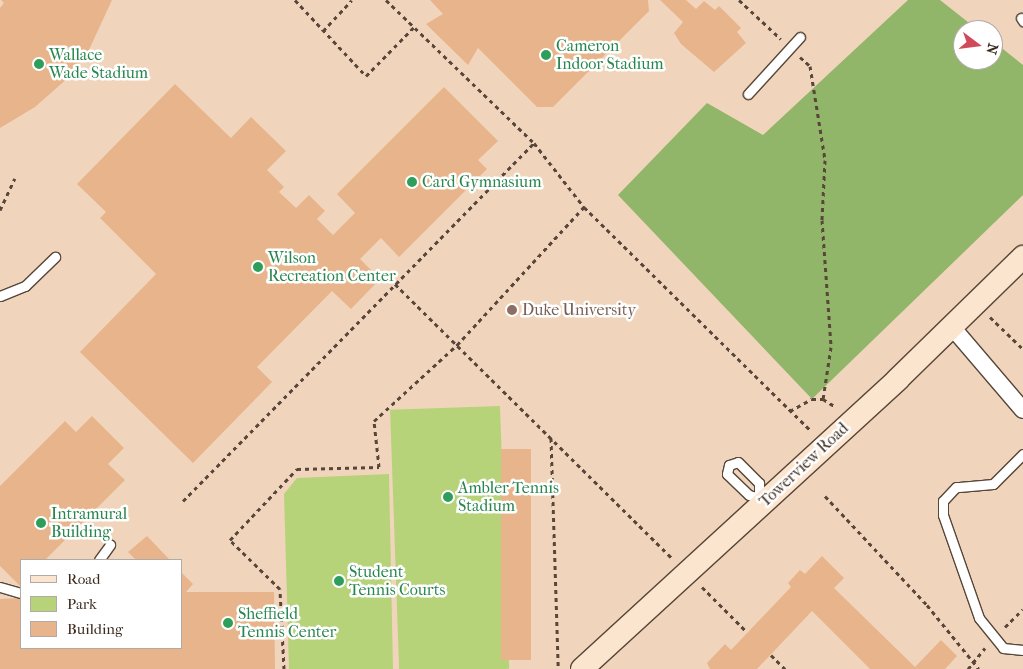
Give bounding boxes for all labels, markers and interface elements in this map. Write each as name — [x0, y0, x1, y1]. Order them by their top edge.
north arrow — [953, 20, 1003, 70]
place label: Cameron Indoor Stadium — [556, 36, 664, 74]
text: N — [982, 41, 1002, 56]
place label: Wallace Wade Stadium — [49, 45, 148, 83]
marker: Cameron Indoor Stadium — [540, 49, 552, 61]
marker: Wallace Wade Stadium — [33, 58, 45, 70]
place label: Card Gymnasium — [422, 172, 541, 192]
marker: Card Gymnasium — [406, 176, 418, 188]
place label: Wilson Recreation Center — [268, 248, 396, 286]
marker: Wilson Recreation Center — [252, 261, 264, 273]
place label: Duke University — [522, 300, 636, 320]
marker: Duke University — [506, 304, 518, 316]
street label: Towerview Road — [755, 419, 853, 511]
place label: Ambler Tennis Stadium — [458, 478, 559, 516]
marker: Ambler Tennis Stadium — [442, 491, 454, 503]
place label: Intramural Building — [51, 504, 127, 542]
marker: Intramural Building — [35, 517, 47, 529]
legend — [20, 559, 182, 649]
place label: Student Tennis Courts — [349, 562, 445, 600]
text: Road — [67, 570, 100, 588]
marker: Student Tennis Courts — [333, 575, 345, 587]
text: Park — [67, 595, 97, 613]
place label: Sheffield Tennis Center — [238, 604, 336, 642]
marker: Sheffield Tennis Center — [222, 617, 234, 629]
text: Building — [67, 620, 123, 638]

